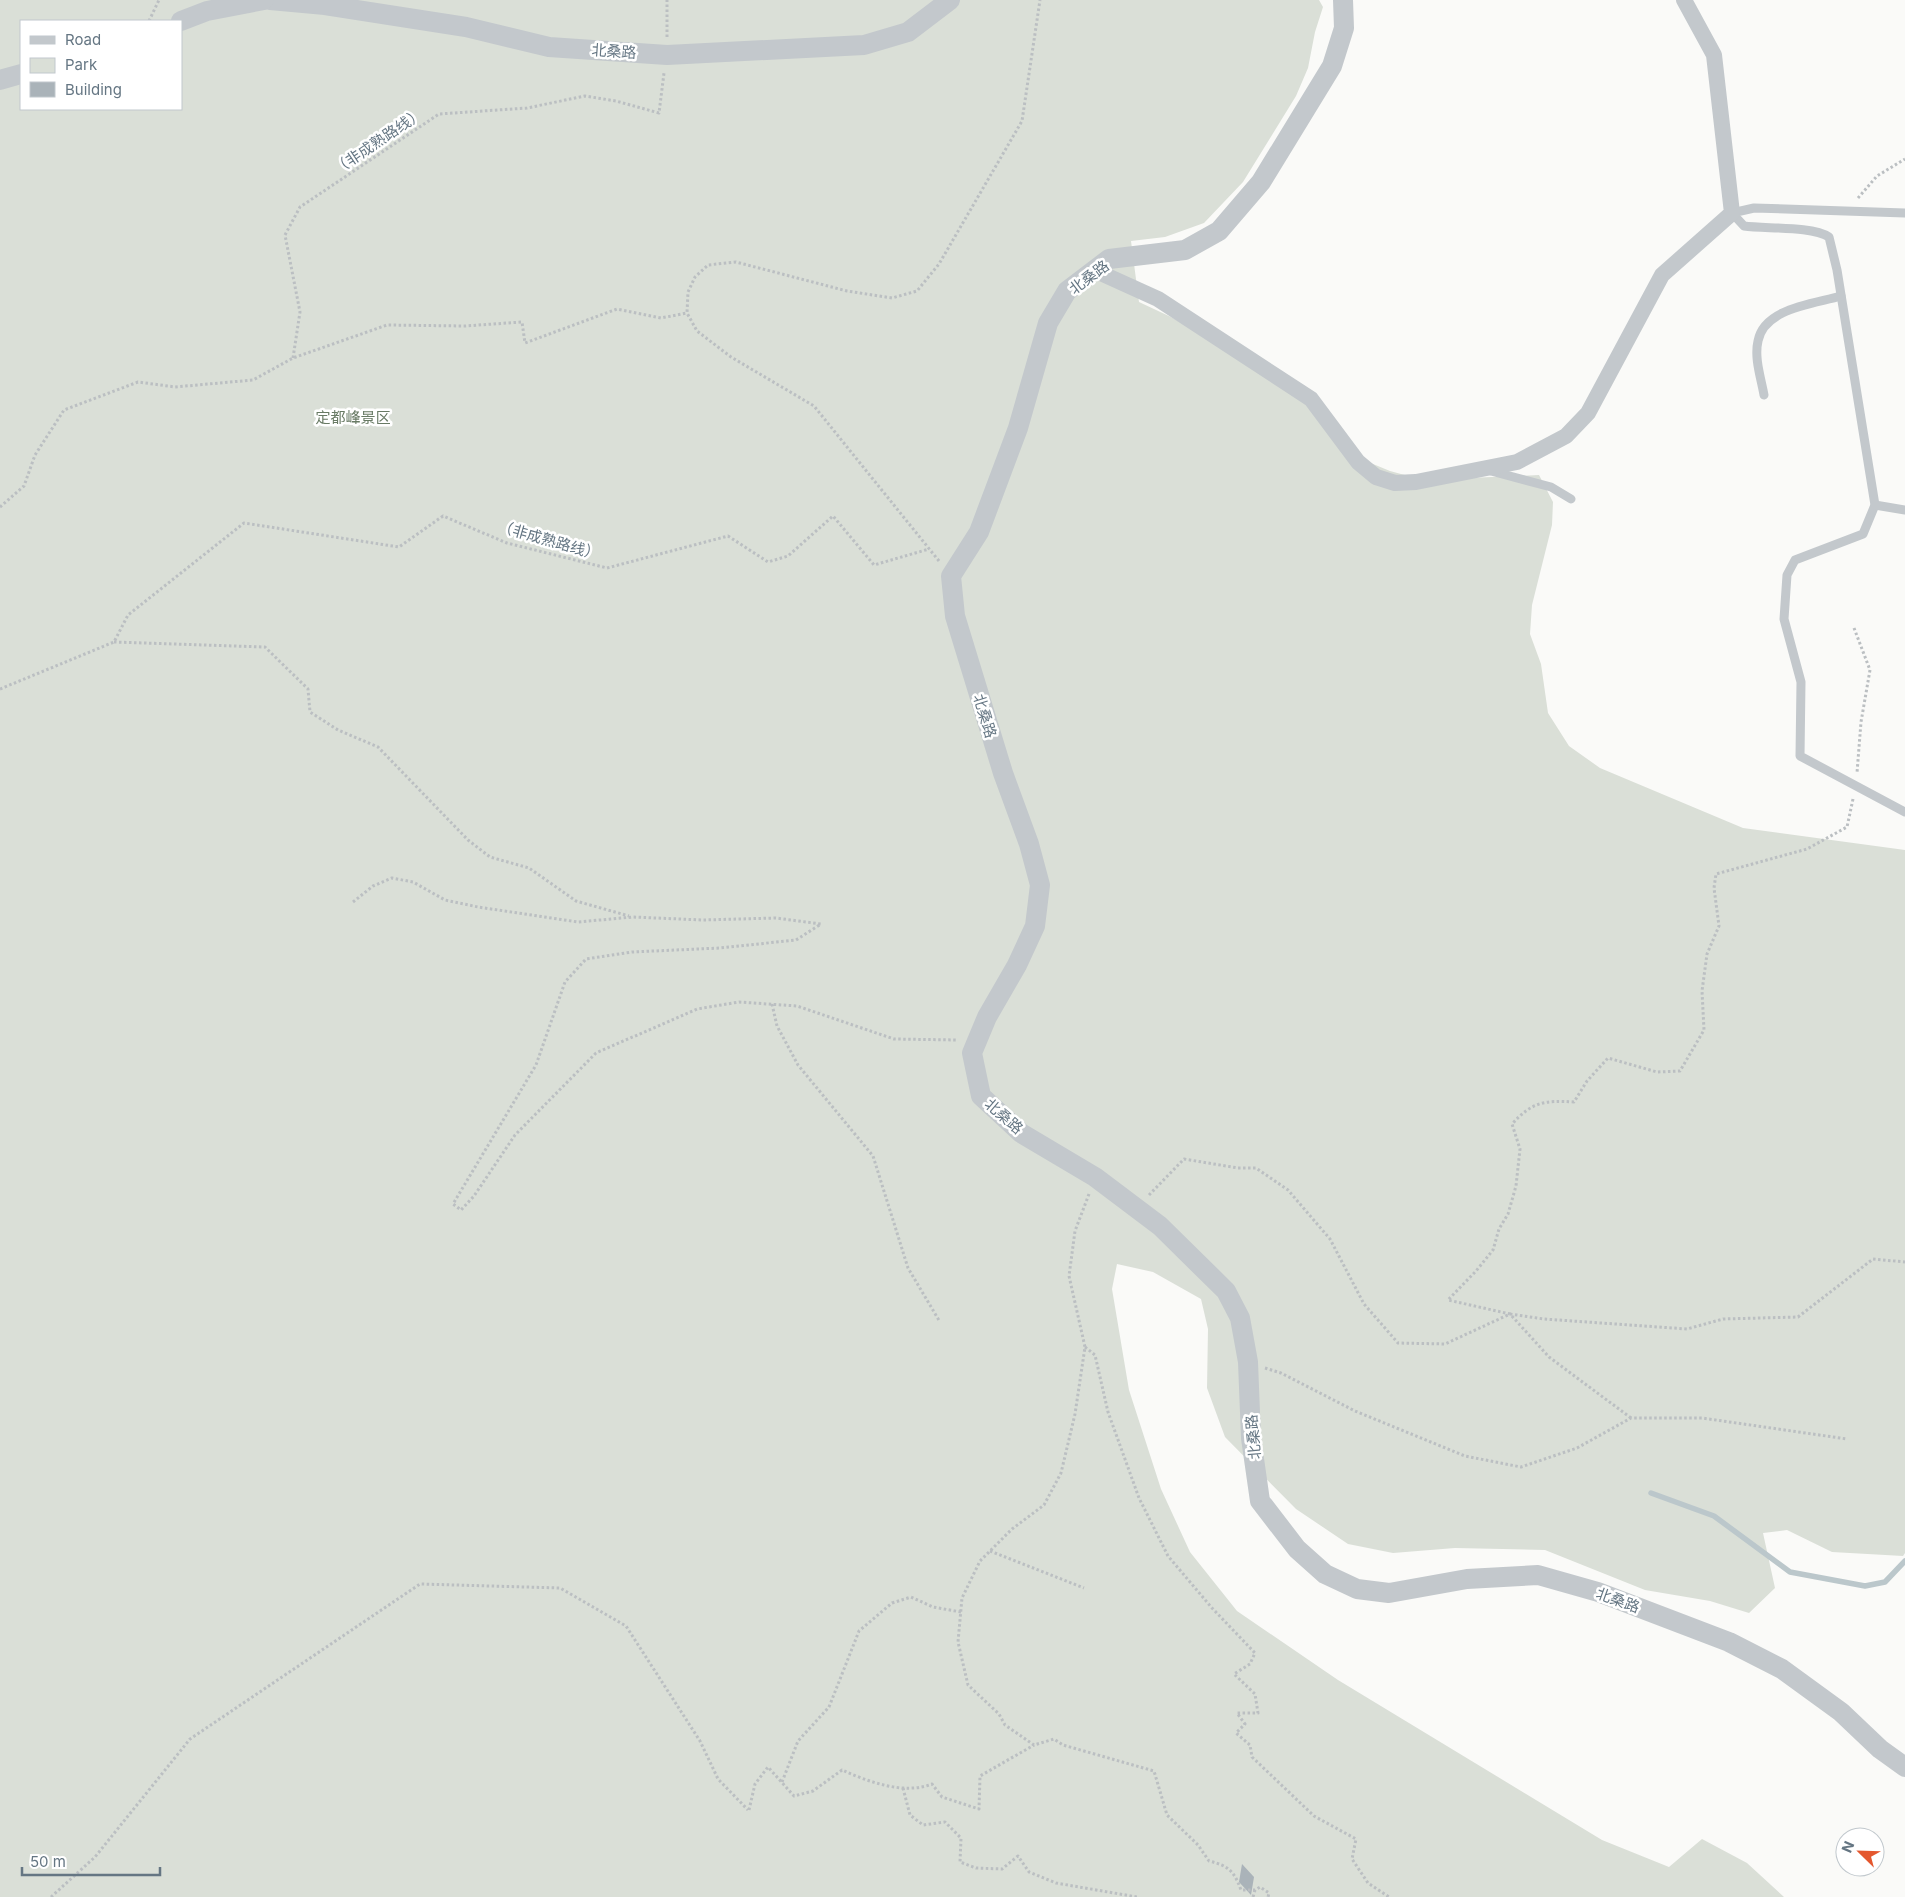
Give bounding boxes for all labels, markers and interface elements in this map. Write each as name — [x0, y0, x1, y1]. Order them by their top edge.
legend — [20, 20, 182, 110]
text: Road — [65, 30, 101, 49]
street label: 北桑路 — [591, 40, 637, 62]
text: Park — [65, 55, 98, 74]
text: Building — [65, 80, 122, 99]
street label: （非成熟路线） — [329, 104, 427, 178]
street label: 北桑路 — [1065, 256, 1113, 298]
park label: 定都峰景区 — [315, 408, 391, 427]
street label: （非成熟路线） — [496, 516, 602, 564]
street label: 北桑路 — [969, 692, 1001, 740]
street label: 北桑路 — [981, 1094, 1027, 1138]
street label: 北桑路 — [1242, 1414, 1264, 1460]
street label: 北桑路 — [1594, 1583, 1642, 1617]
north arrow — [1835, 1827, 1885, 1877]
text: N — [1838, 1838, 1857, 1855]
scale bar — [22, 1844, 160, 1876]
text: 50 m — [30, 1852, 66, 1871]

